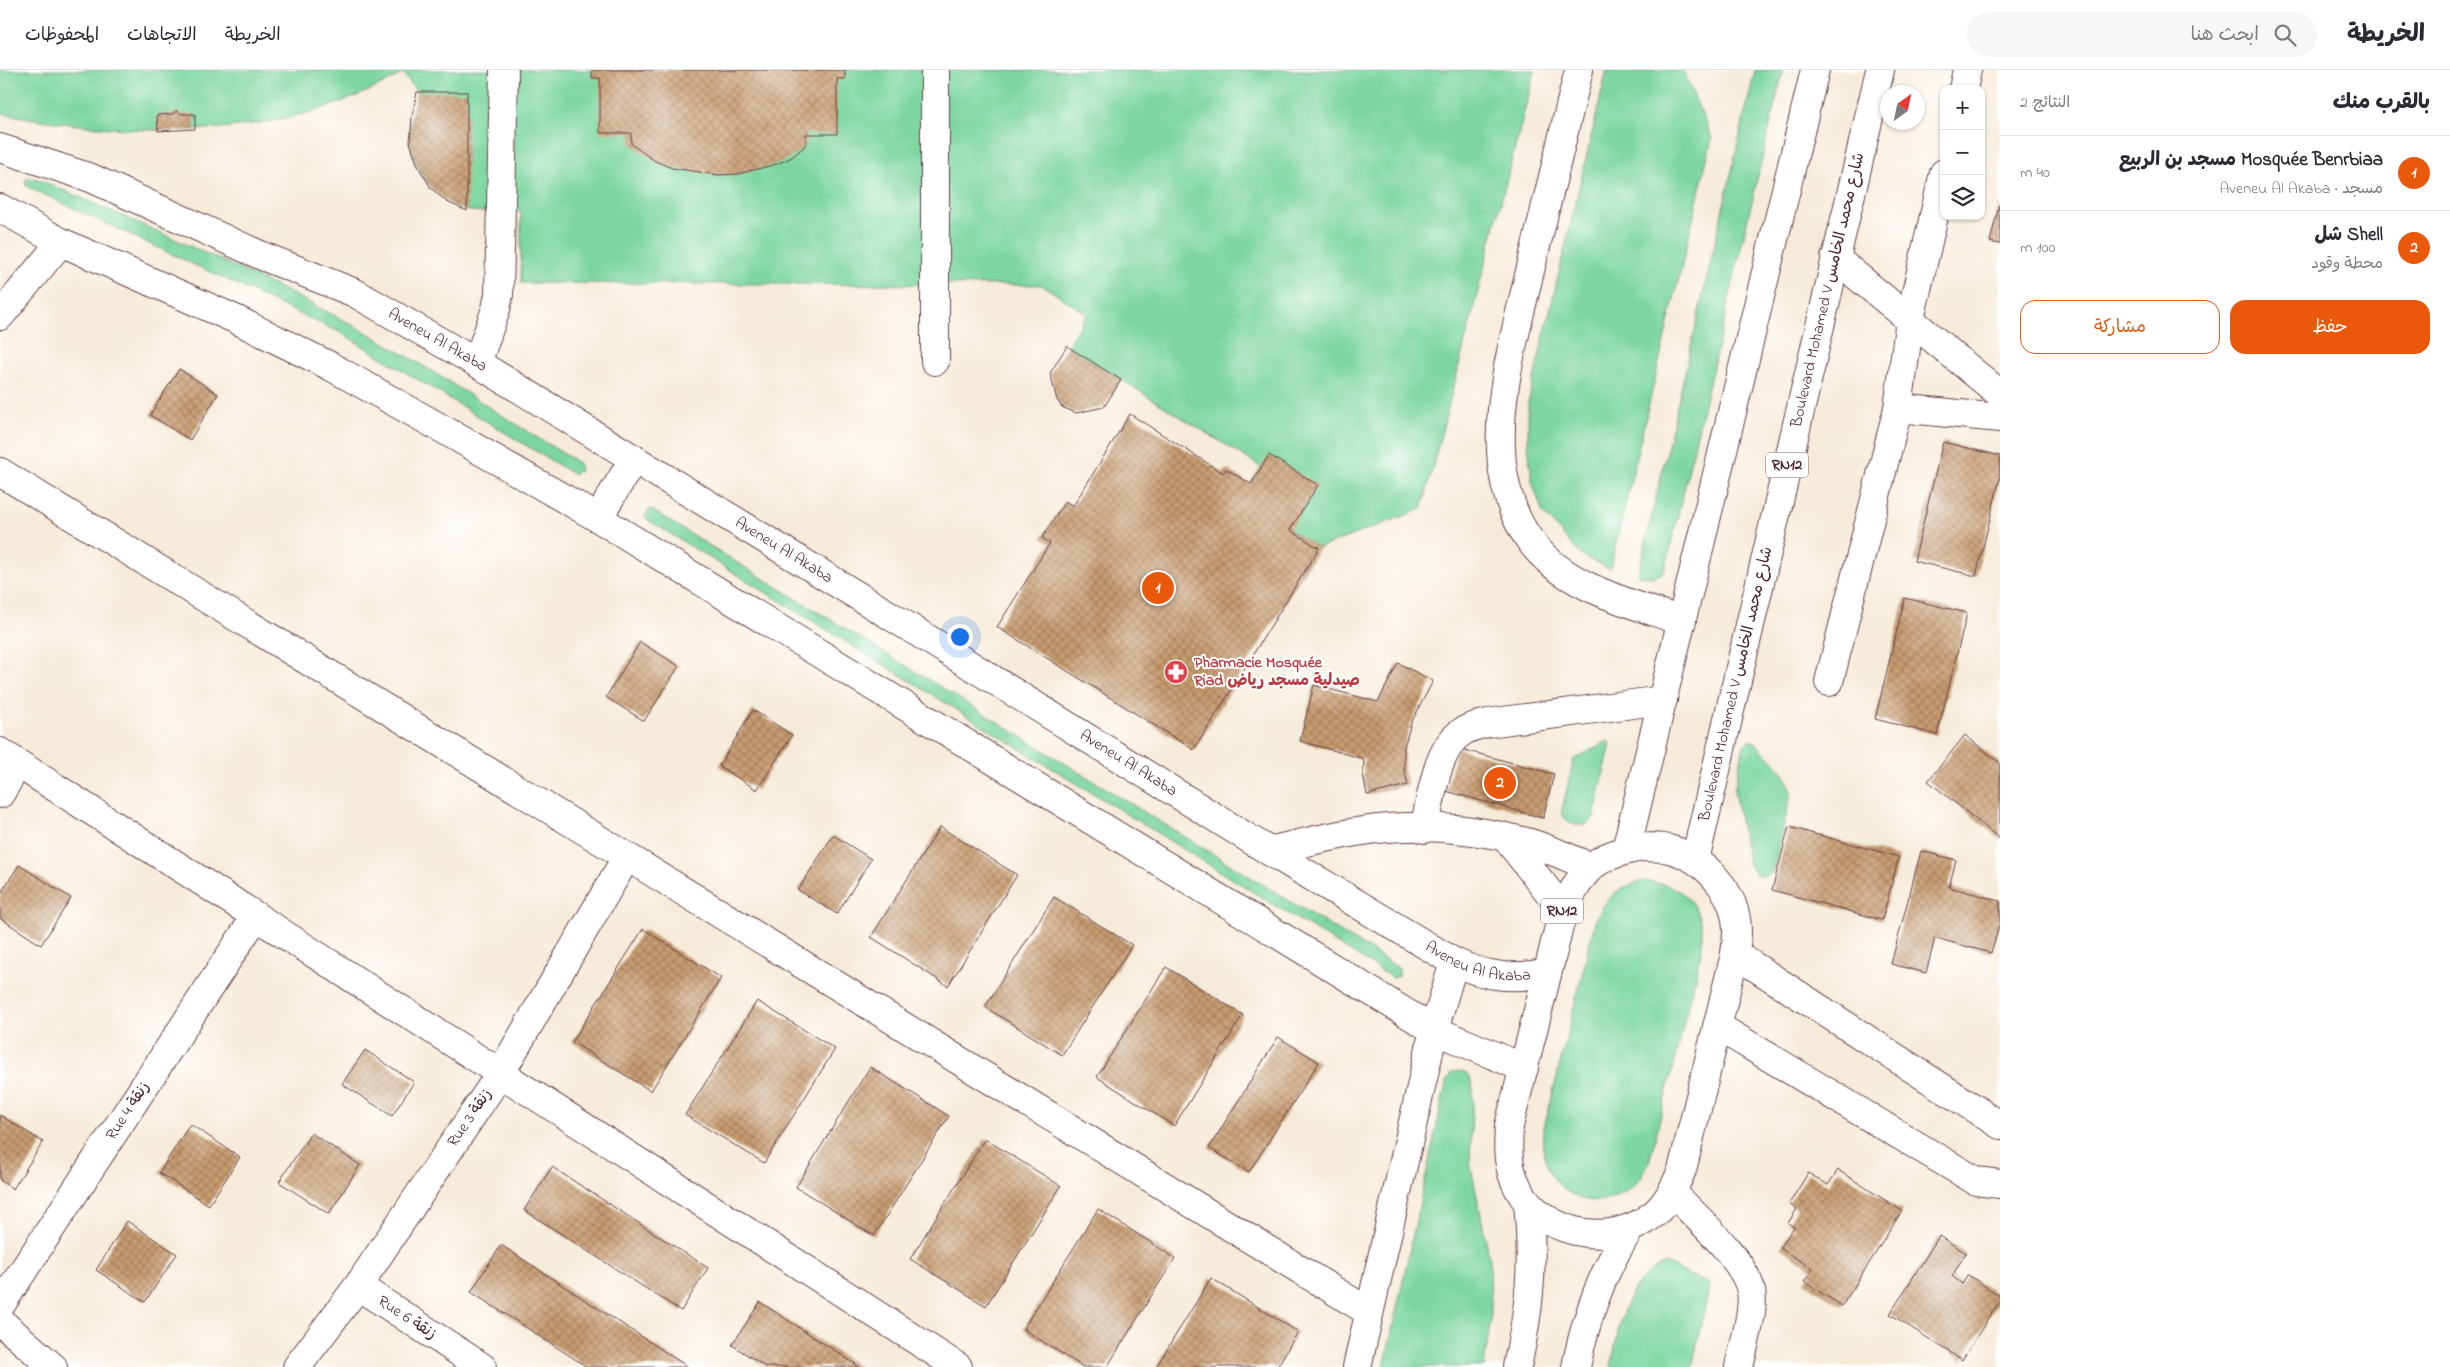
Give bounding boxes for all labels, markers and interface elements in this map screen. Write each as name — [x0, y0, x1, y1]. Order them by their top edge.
search box — [1967, 12, 2317, 57]
text: الخريطة — [2347, 18, 2425, 53]
icon: search — [2271, 21, 2299, 49]
text: ابحث هنا — [2191, 22, 2259, 49]
text: المحفوظات — [25, 23, 99, 49]
text: الاتجاهات — [127, 23, 197, 49]
text: الخريطة — [225, 23, 281, 49]
north arrow — [1880, 85, 1925, 130]
map controls — [1940, 85, 1985, 220]
button: + — [1940, 85, 1985, 130]
text: بالقرب منك — [2333, 88, 2430, 118]
text: النتائج: 2 — [2020, 91, 2070, 115]
button: − — [1940, 130, 1985, 175]
text: Mosquée Benrbiaa مسجد بن الربيع — [2118, 147, 2383, 174]
street label: Boulevard Mohamed V شارع محمد الخامس — [1784, 150, 1871, 431]
text: 40 m — [2020, 161, 2050, 185]
text: 1 — [2411, 161, 2417, 185]
button: layers — [1940, 175, 1985, 220]
text: مسجد · Aveneu Al Akaba — [2220, 177, 2383, 201]
text: Shell شل — [2314, 222, 2383, 249]
text: 100 m — [2020, 236, 2055, 260]
text: 2 — [2410, 236, 2418, 260]
text: محطة وقود — [2311, 252, 2383, 276]
button: مشاركة — [2020, 300, 2220, 354]
button: حفظ — [2230, 300, 2430, 354]
street label: Aveneu Al Akaba — [383, 302, 492, 378]
road number: RN12 — [1766, 452, 1808, 478]
street label: Aveneu Al Akaba — [730, 511, 837, 590]
street label: Boulevard Mohamed V شارع محمد الخامس — [1692, 544, 1779, 825]
pin: 1 — [1142, 569, 1174, 607]
your location — [947, 624, 973, 650]
place label: Pharmacie Mosquée Riad صيدلية مسجد رياض — [1193, 651, 1360, 693]
pharmacy icon: Pharmacie Mosquée Riad صيدلية مسجد رياض — [1163, 659, 1189, 685]
street label: Aveneu Al Akaba — [1075, 724, 1182, 803]
pin: 2 — [1484, 764, 1516, 802]
road number: RN12 — [1541, 898, 1583, 924]
street label: Aveneu Al Akaba — [1420, 935, 1532, 988]
street label: Rue 4 زنقة — [100, 1077, 156, 1145]
street label: Rue 3 زنقة — [442, 1084, 498, 1152]
street label: Rue 6 زنقة — [373, 1290, 441, 1346]

